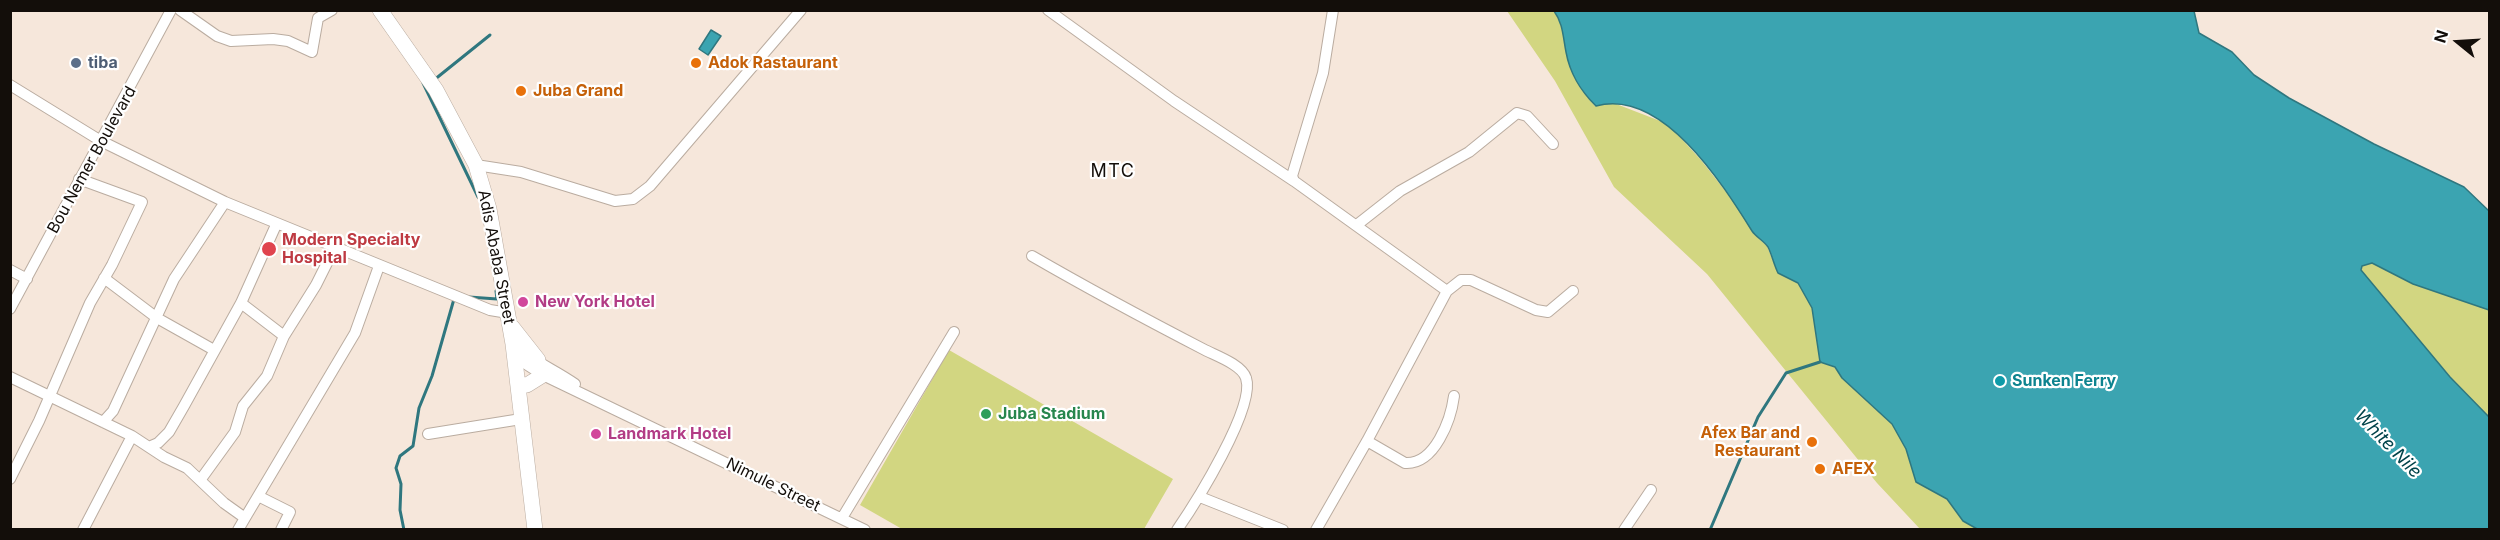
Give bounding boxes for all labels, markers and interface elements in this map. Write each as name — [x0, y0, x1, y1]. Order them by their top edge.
north arrow — [2428, 12, 2488, 72]
text: N — [2429, 28, 2452, 45]
place label: tiba — [88, 53, 118, 73]
place label: Adok Rastaurant — [708, 53, 838, 73]
marker: tiba — [69, 56, 83, 70]
marker: Adok Rastaurant — [689, 56, 703, 70]
place label: Juba Grand — [533, 81, 623, 101]
street label: Bou Nemer Boulevard — [44, 83, 140, 237]
marker: Juba Grand — [514, 84, 528, 98]
district label: MTC — [1091, 161, 1135, 183]
street label: Adis Ababa Street — [474, 188, 518, 326]
place label: Modern Specialty Hospital — [282, 230, 420, 268]
marker: Modern Specialty Hospital — [260, 240, 278, 258]
place label: New York Hotel — [535, 292, 655, 312]
marker: New York Hotel — [516, 295, 530, 309]
place label: Sunken Ferry — [2012, 371, 2116, 391]
marker: Sunken Ferry — [1993, 374, 2007, 388]
place label: Juba Stadium — [998, 404, 1105, 424]
water label: White Nile — [2350, 405, 2426, 483]
marker: Juba Stadium — [979, 407, 993, 421]
place label: Afex Bar and Restaurant — [1700, 423, 1800, 461]
place label: Landmark Hotel — [608, 424, 731, 444]
marker: Landmark Hotel — [589, 427, 603, 441]
marker: Afex Bar and Restaurant — [1805, 435, 1819, 449]
street label: Nimule Street — [723, 454, 823, 516]
place label: AFEX — [1832, 459, 1875, 479]
marker: AFEX — [1813, 462, 1827, 476]

